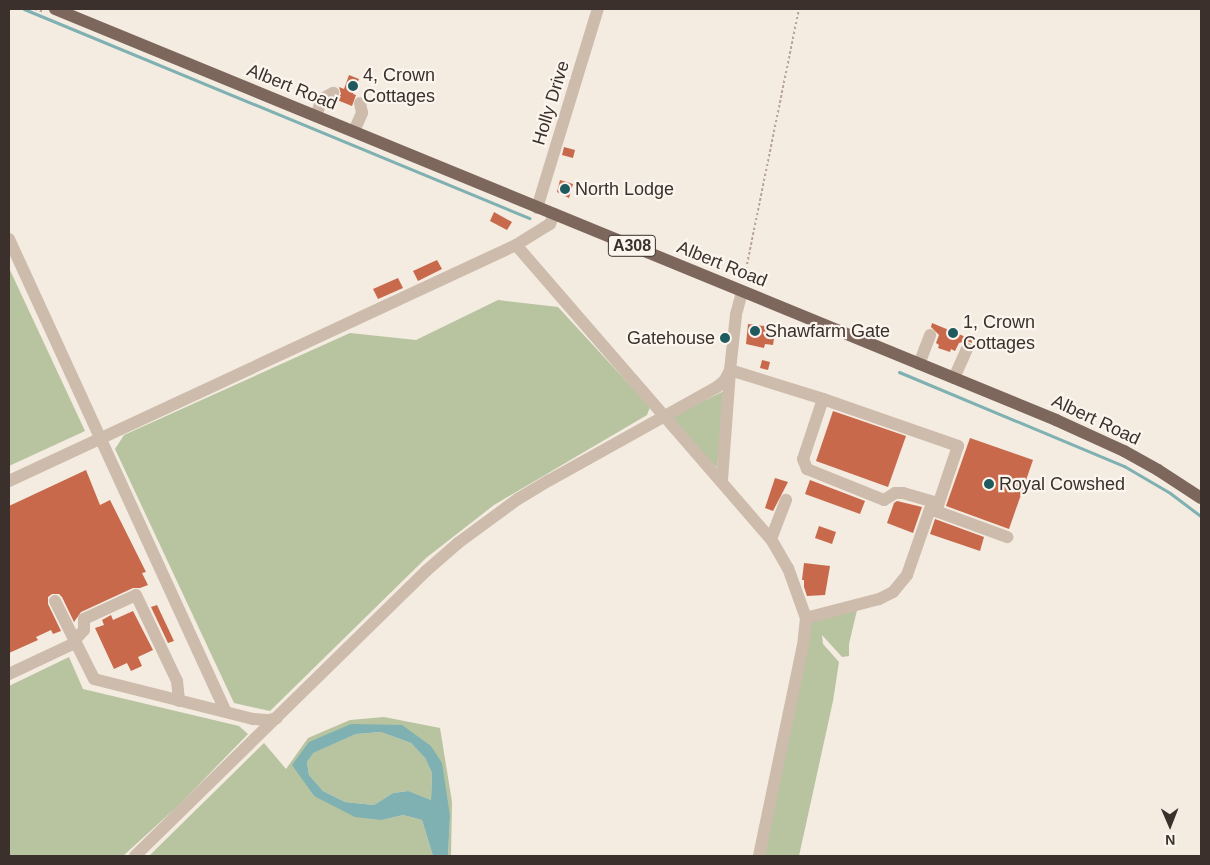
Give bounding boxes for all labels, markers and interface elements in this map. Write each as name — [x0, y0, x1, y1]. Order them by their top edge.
street label: Holly Drive — [528, 58, 574, 148]
street label: Albert Road — [244, 59, 340, 115]
place label: 4, Crown Cottages — [363, 65, 435, 108]
marker: 4, Crown Cottages — [347, 80, 359, 92]
place label: North Lodge — [575, 178, 674, 200]
marker: North Lodge — [559, 183, 571, 195]
road number: A308 — [607, 232, 657, 260]
street label: Albert Road — [674, 236, 770, 292]
place label: 1, Crown Cottages — [963, 312, 1035, 354]
place label: Shawfarm Gate — [765, 320, 890, 342]
marker: Shawfarm Gate — [749, 325, 761, 337]
place label: Gatehouse — [627, 327, 715, 349]
marker: 1, Crown Cottages — [947, 327, 959, 339]
marker: Gatehouse — [719, 332, 731, 344]
street label: Albert Road — [1048, 390, 1144, 450]
place label: Royal Cowshed — [999, 473, 1125, 495]
marker: Royal Cowshed — [983, 478, 995, 490]
north arrow — [1145, 800, 1195, 850]
text: N — [1165, 832, 1175, 848]

